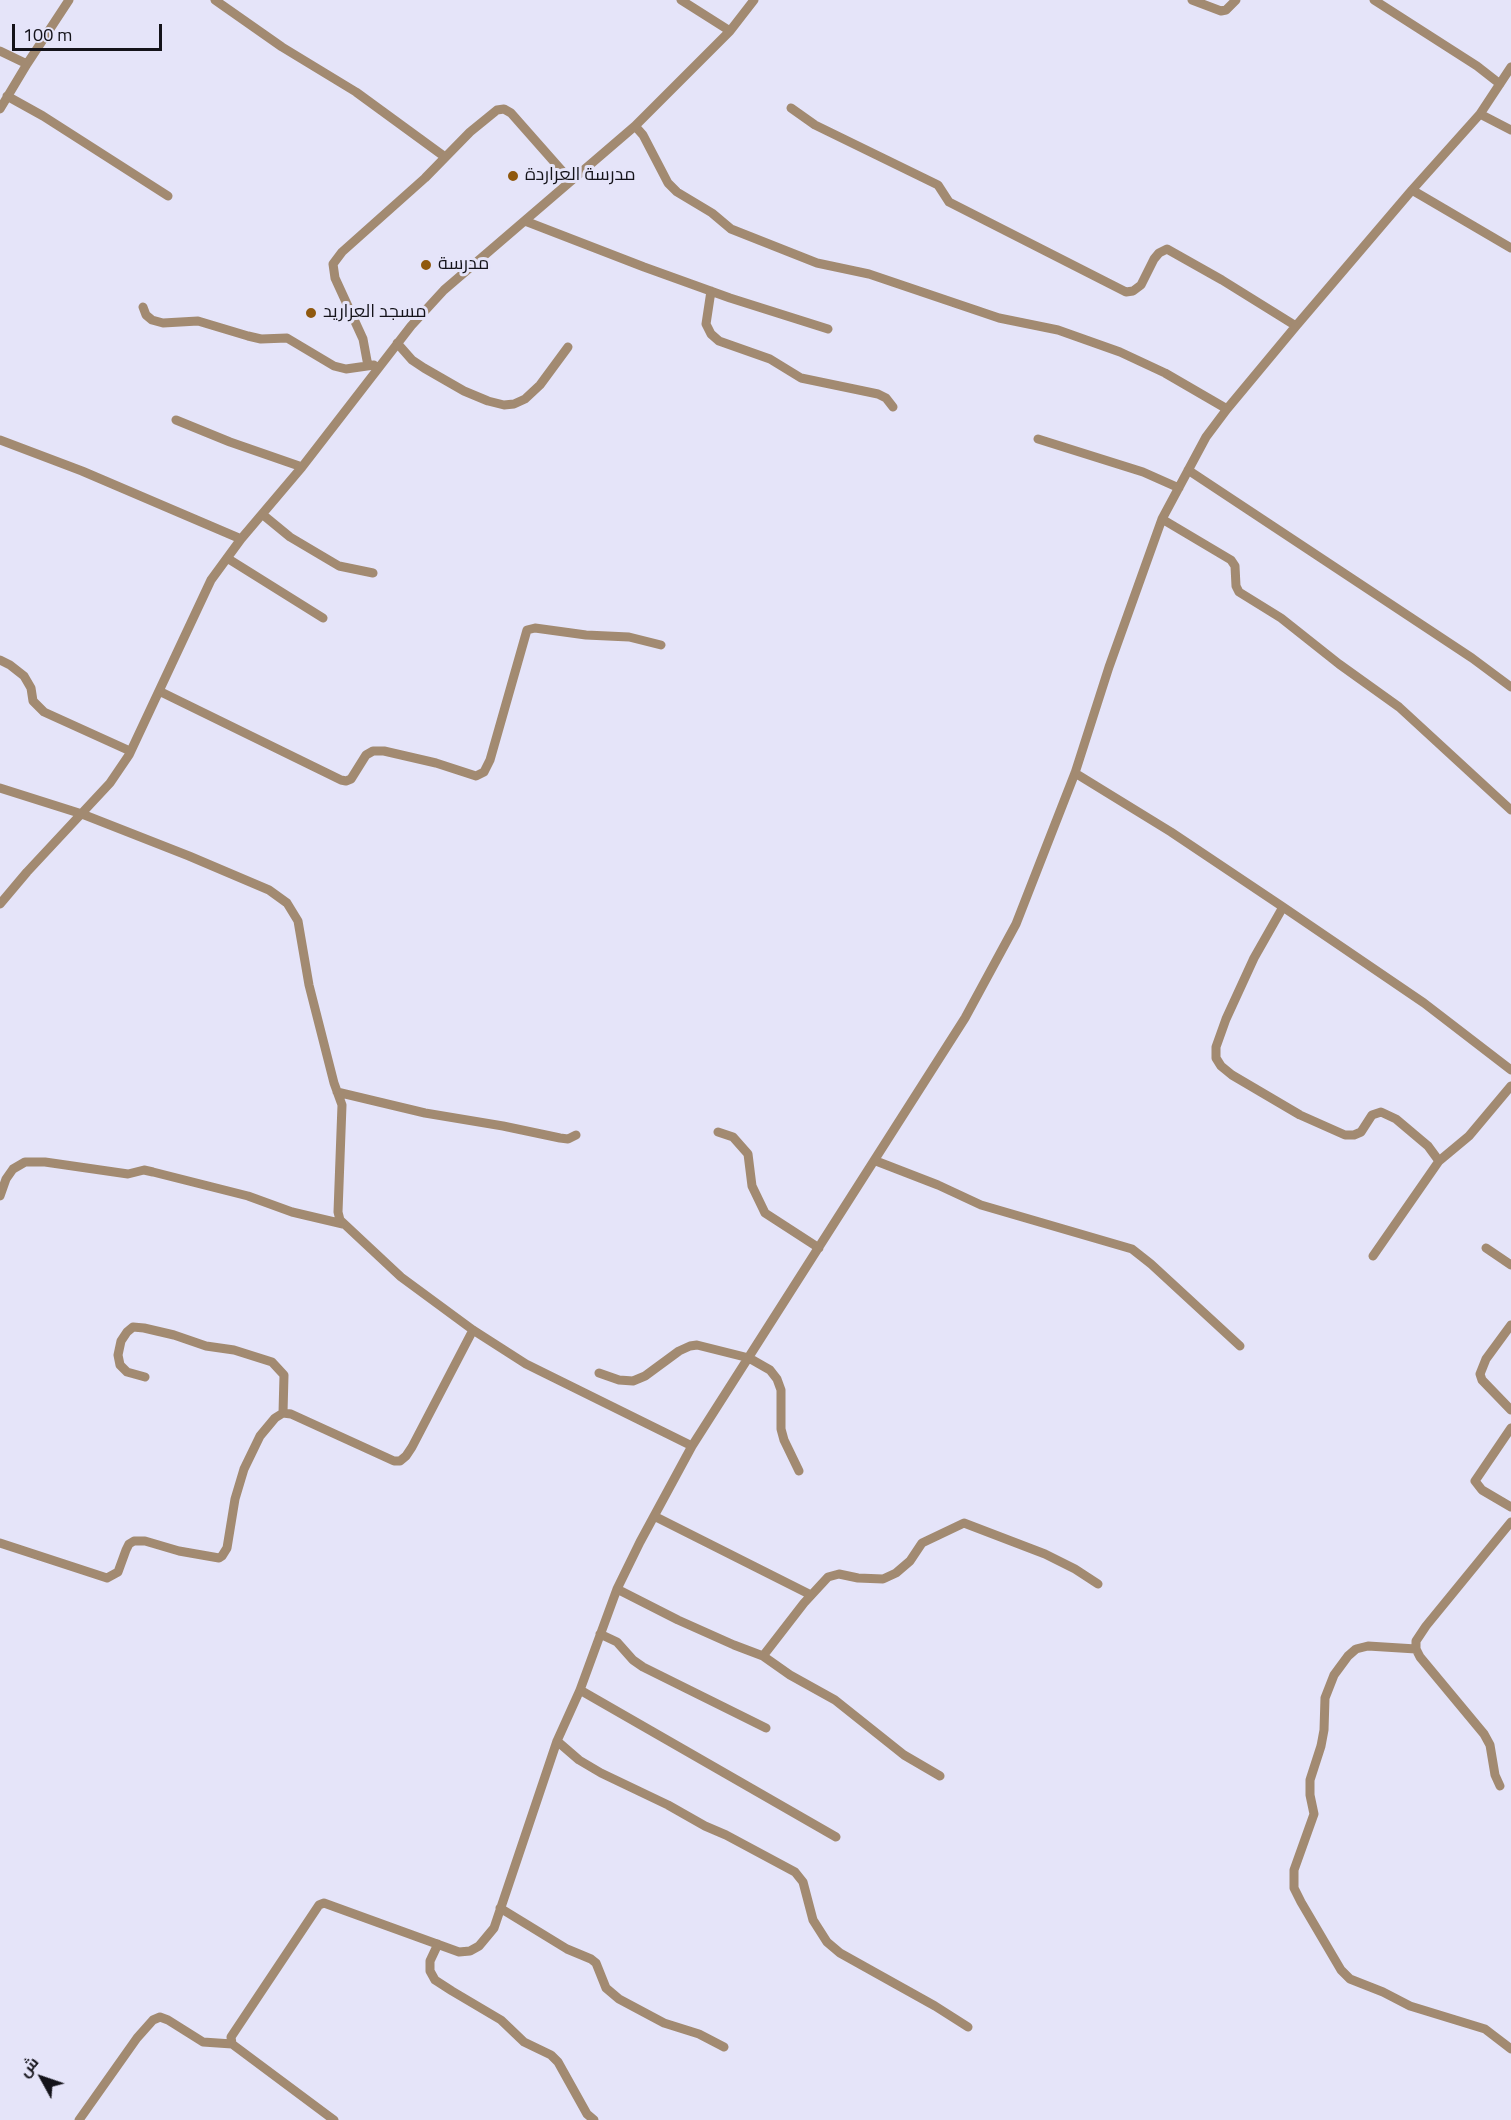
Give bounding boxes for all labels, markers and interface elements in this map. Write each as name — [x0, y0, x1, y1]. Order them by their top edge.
scale bar — [15, 12, 165, 50]
text: 100 m — [23, 18, 72, 51]
place label: مدرسة العراردة — [525, 165, 636, 187]
marker: مدرسة العراردة — [506, 169, 520, 183]
place label: مدرسة — [438, 254, 489, 276]
marker: مدرسة — [419, 258, 433, 272]
place label: مسجد العراريد — [323, 302, 427, 324]
marker: مسجد العراريد — [304, 306, 318, 320]
north arrow — [12, 2048, 72, 2108]
text: ش — [10, 2049, 46, 2084]

